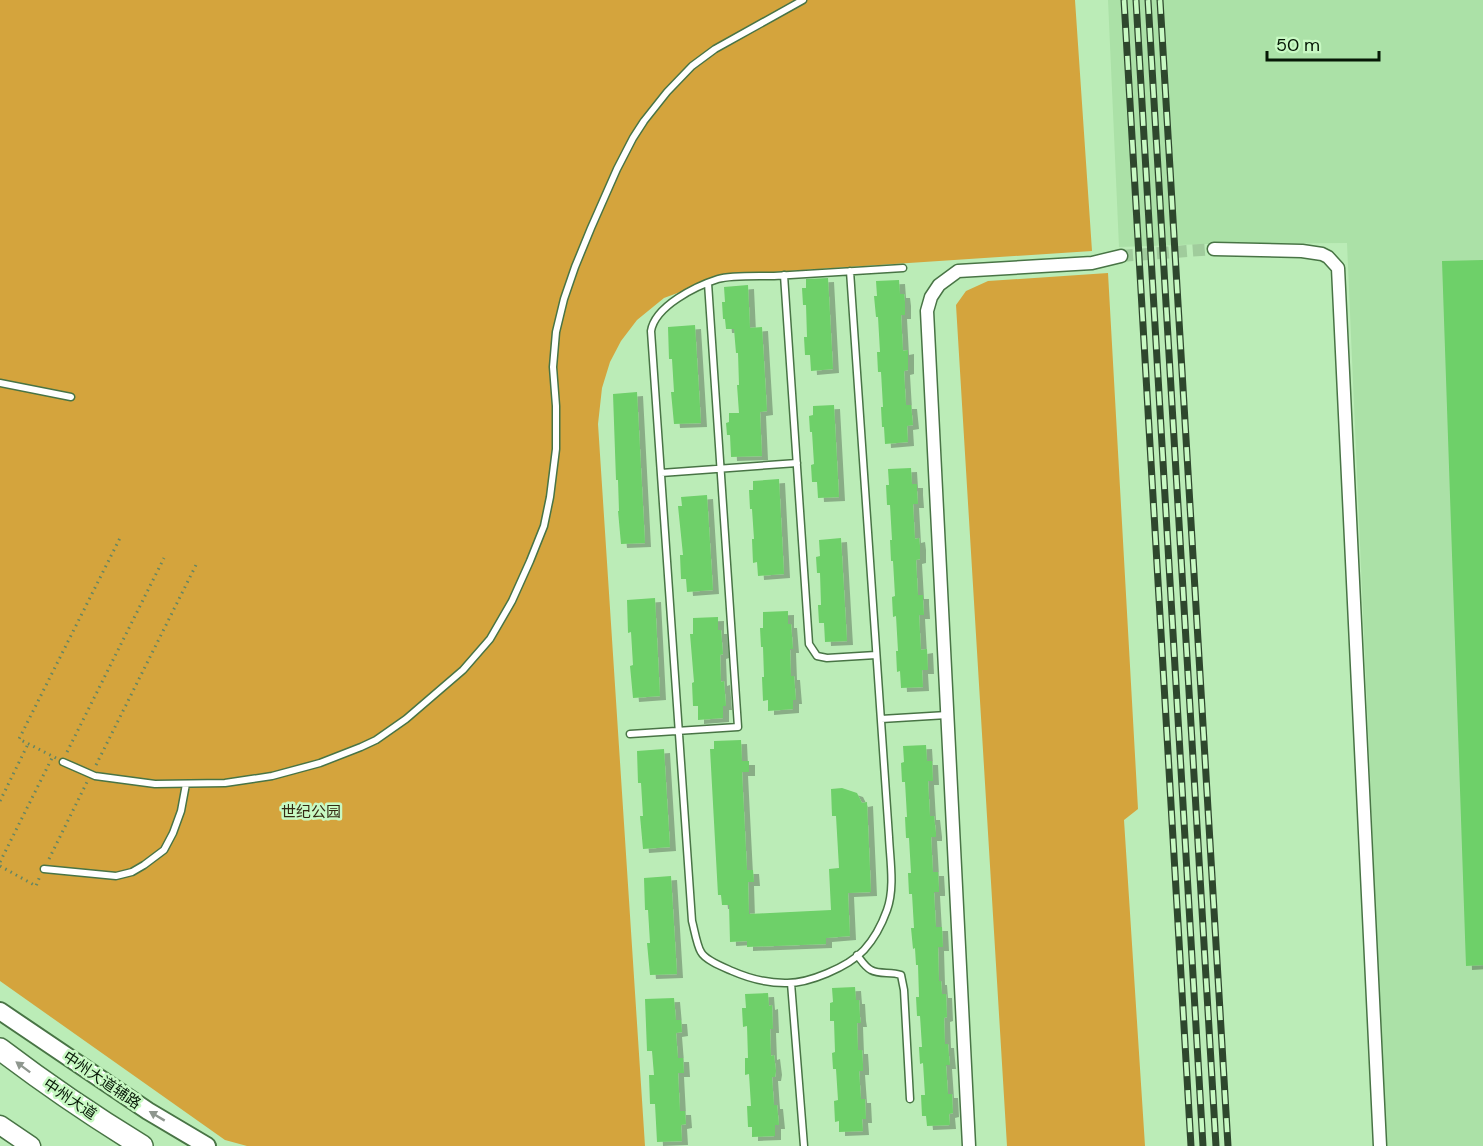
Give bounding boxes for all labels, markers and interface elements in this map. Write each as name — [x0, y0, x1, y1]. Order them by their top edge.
scale bar — [1267, 24, 1380, 62]
text: 50 m — [1276, 33, 1320, 57]
park label: 世纪公园 — [281, 802, 341, 822]
street label: 中州大道辅路 — [60, 1047, 144, 1113]
one-way arrow — [16, 1061, 32, 1073]
street label: 中州大道 — [40, 1075, 100, 1123]
one-way arrow — [148, 1111, 165, 1121]

